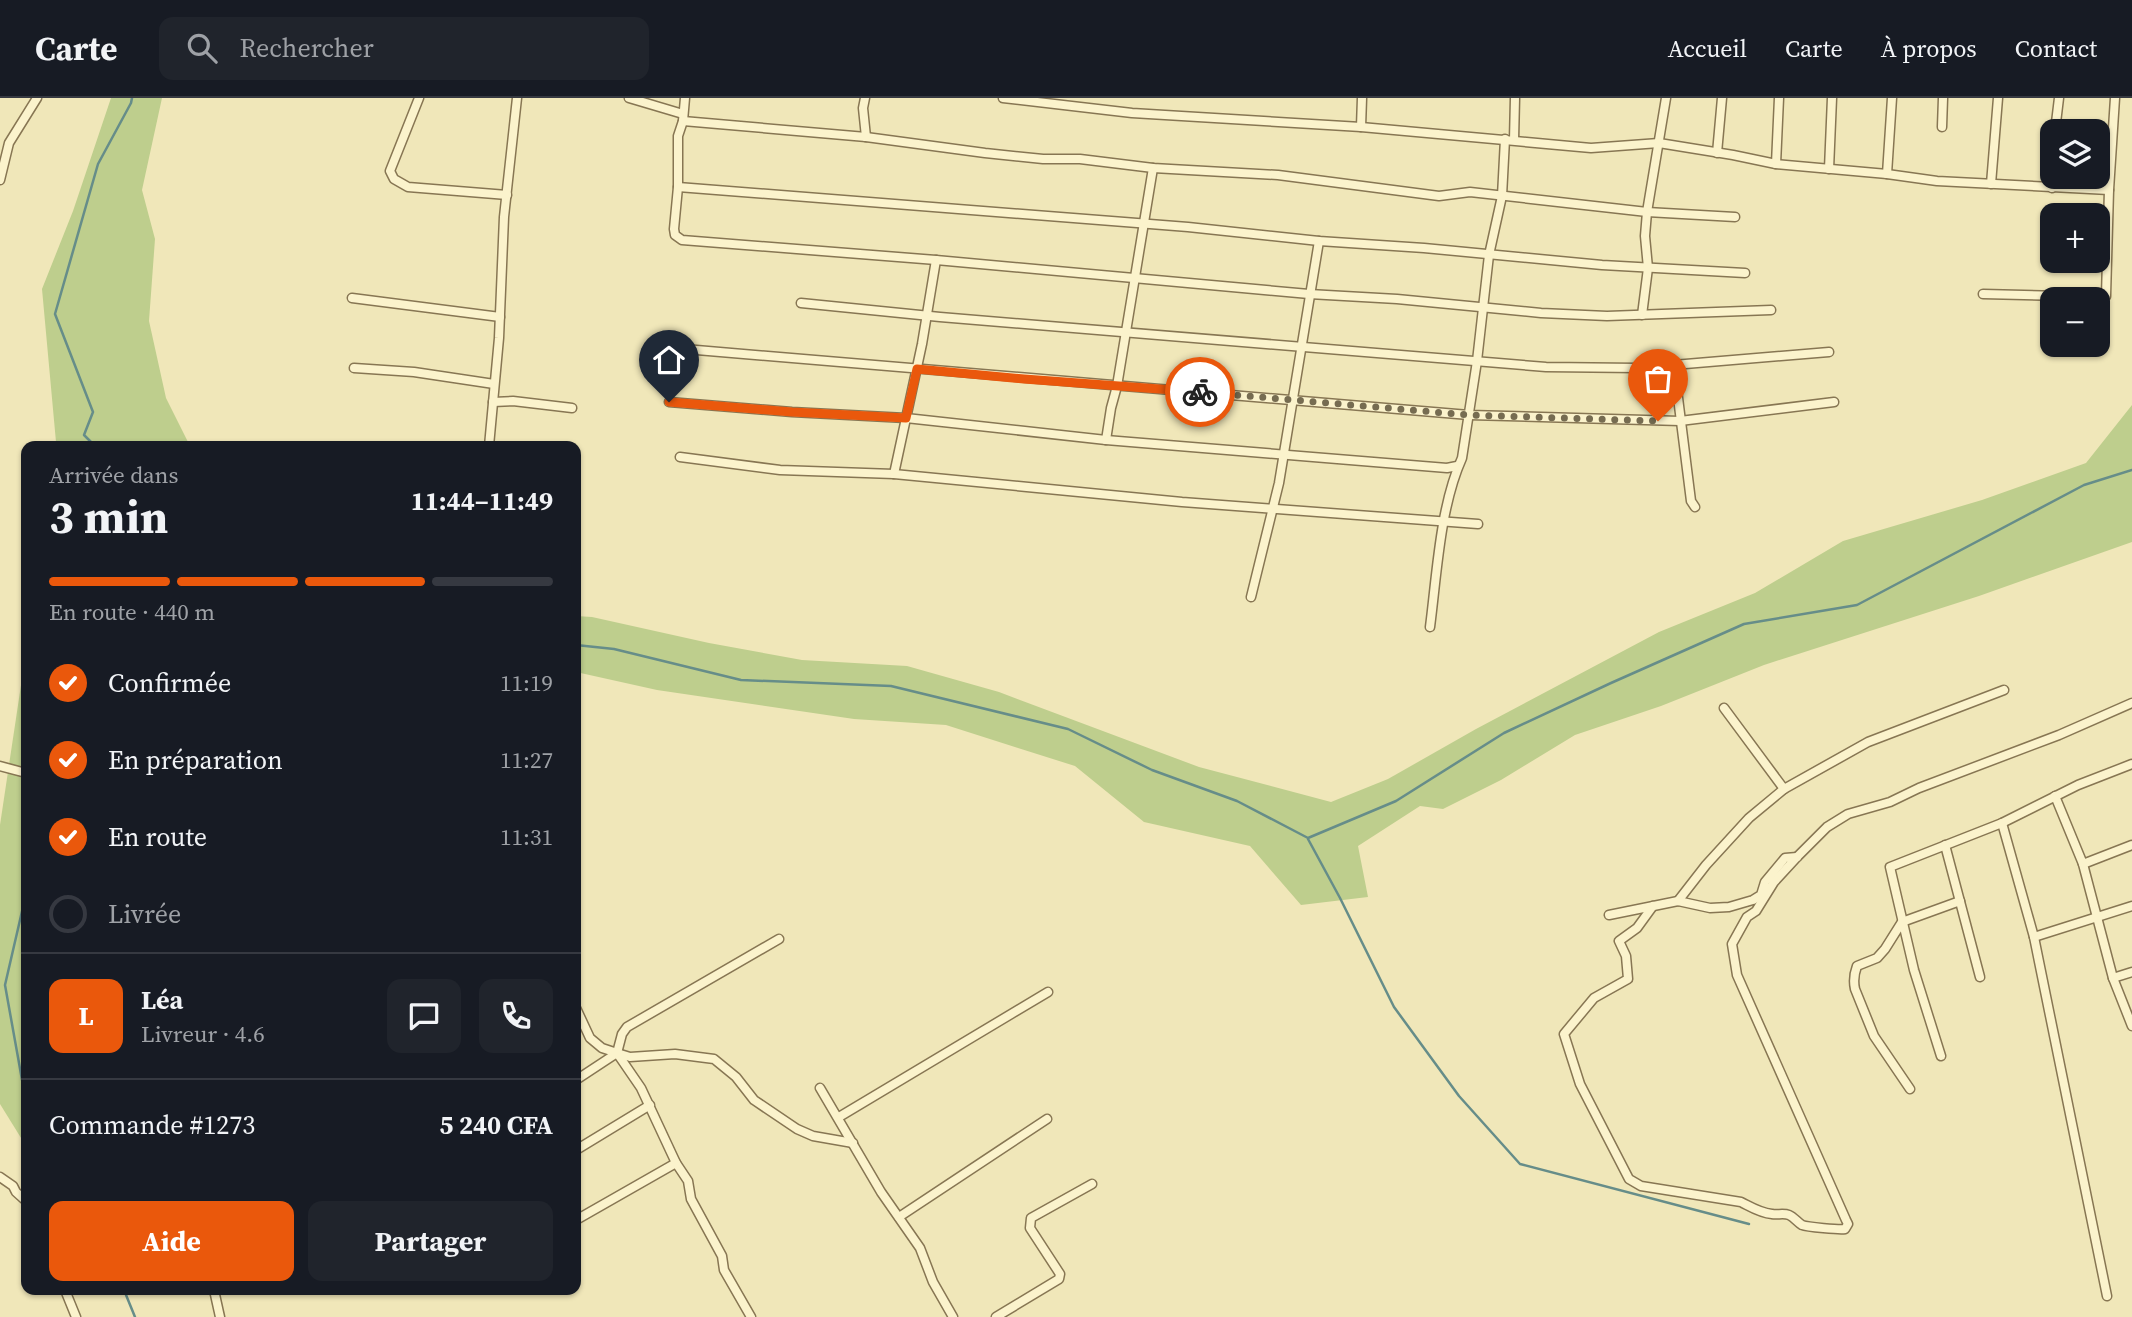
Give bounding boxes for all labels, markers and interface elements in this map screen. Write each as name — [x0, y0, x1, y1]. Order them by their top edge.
search box — [159, 17, 649, 80]
text: Carte — [35, 26, 117, 71]
icon: search — [183, 29, 221, 67]
text: Rechercher — [239, 30, 374, 66]
text: Accueil — [1668, 32, 1747, 65]
text: Carte — [1785, 32, 1843, 65]
text: À propos — [1881, 32, 1977, 65]
text: Contact — [2015, 32, 2097, 65]
map controls — [2040, 119, 2110, 357]
button: layers — [2040, 119, 2110, 189]
button: + — [2040, 203, 2110, 273]
button: − — [2040, 287, 2110, 357]
pin — [639, 330, 699, 402]
icon: home — [650, 341, 688, 379]
pin — [1628, 349, 1688, 421]
courier — [1165, 357, 1235, 427]
icon: bag — [1639, 360, 1677, 398]
icon: bike — [1181, 373, 1219, 411]
text: Arrivée dans — [49, 459, 179, 491]
text: 11:44–11:49 — [411, 483, 553, 519]
text: 3 min — [49, 485, 168, 548]
text: En route · 440 m — [49, 596, 215, 628]
icon: check — [49, 664, 87, 702]
text: Confirmée — [108, 665, 231, 701]
text: 11:19 — [500, 667, 553, 699]
icon: check — [49, 741, 87, 779]
text: En préparation — [108, 742, 283, 778]
text: 11:27 — [500, 744, 553, 776]
icon: check — [49, 818, 87, 856]
text: En route — [108, 819, 207, 855]
text: 11:31 — [500, 821, 553, 853]
text: Livrée — [108, 896, 181, 932]
button: chat — [387, 979, 461, 1053]
button: phone — [479, 979, 553, 1053]
text: Léa — [141, 982, 183, 1018]
text: L — [78, 998, 94, 1034]
text: Livreur · 4.6 — [141, 1018, 265, 1050]
text: Commande #1273 — [49, 1107, 255, 1143]
text: 5 240 CFA — [439, 1107, 553, 1143]
button: Aide — [49, 1201, 294, 1281]
button: Partager — [308, 1201, 553, 1281]

